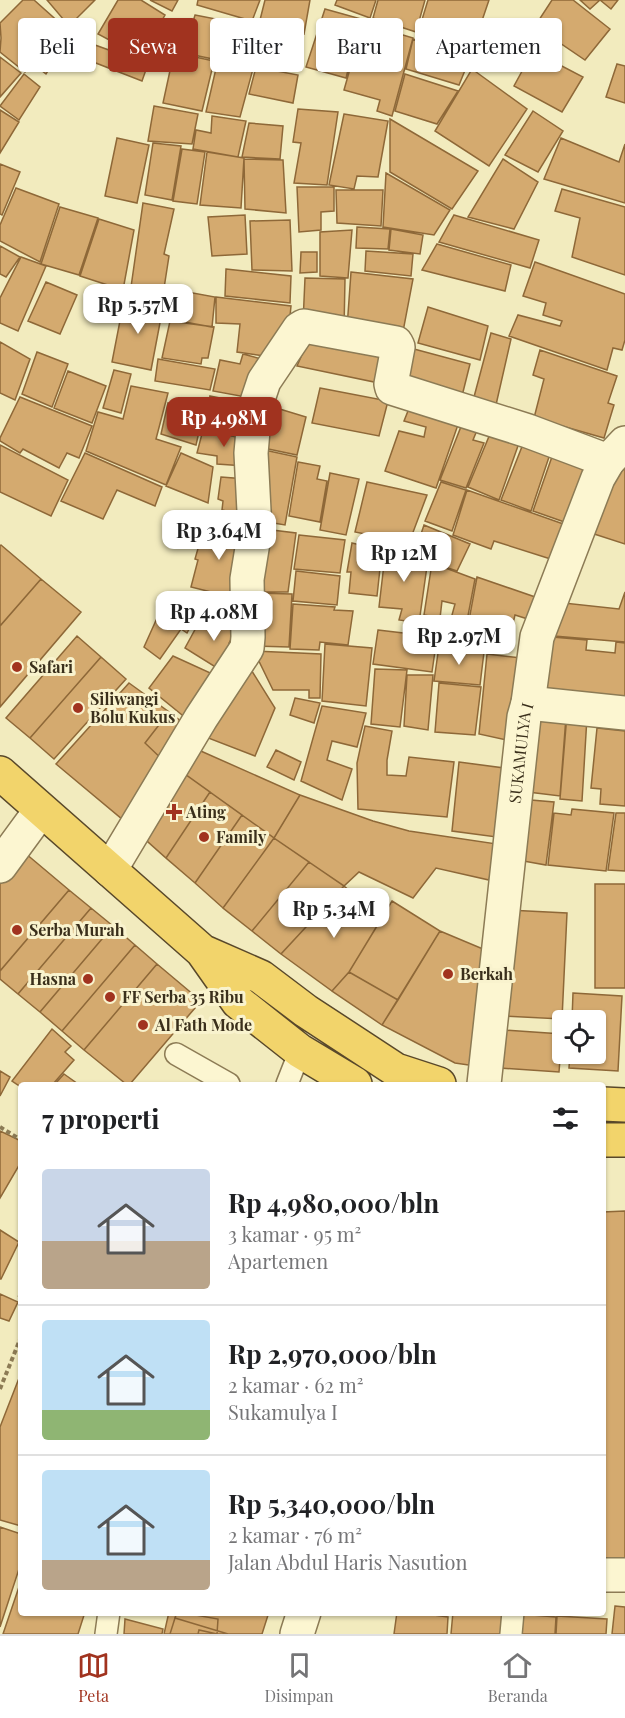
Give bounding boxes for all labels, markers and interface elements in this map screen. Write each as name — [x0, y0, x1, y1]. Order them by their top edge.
chip: Beli — [18, 18, 96, 72]
chip: Sewa — [108, 18, 198, 72]
chip: Filter — [210, 18, 304, 72]
chip: Baru — [316, 18, 403, 72]
chip: Apartemen — [415, 18, 562, 72]
pin: Rp 5.57M — [76, 284, 200, 335]
text: Rp 5.57M — [97, 290, 179, 317]
pin: Rp 4.98M — [162, 397, 286, 448]
text: Rp 4.98M — [181, 403, 267, 430]
pin: Rp 3.64M — [157, 510, 281, 561]
text: Rp 3.64M — [176, 516, 262, 543]
pin: Rp 12M — [355, 532, 453, 583]
text: Rp 12M — [370, 538, 438, 565]
pin: Rp 4.08M — [152, 591, 276, 642]
text: Rp 4.08M — [170, 597, 258, 624]
pin: Rp 2.97M — [397, 615, 521, 666]
text: Rp 2.97M — [417, 621, 501, 648]
place label: Safari — [29, 656, 73, 677]
marker: Safari — [10, 660, 24, 674]
place label: Siliwangi Bolu Kukus — [90, 688, 175, 727]
street label: SUKAMULYA I — [504, 700, 538, 804]
marker: Siliwangi Bolu Kukus — [71, 701, 85, 715]
place label: Ating — [185, 801, 226, 822]
marker: Ating — [167, 805, 181, 819]
place label: Family — [216, 826, 267, 847]
marker: Family — [197, 830, 211, 844]
pin: Rp 5.34M — [272, 888, 396, 939]
text: Rp 5.34M — [292, 894, 376, 921]
place label: Serba Murah — [29, 919, 125, 940]
marker: Serba Murah — [10, 923, 24, 937]
place label: Berkah — [460, 963, 513, 984]
marker: Berkah — [441, 967, 455, 981]
place label: Hasna — [30, 968, 77, 989]
marker: Hasna — [81, 972, 95, 986]
place label: FF Serba 35 Ribu — [122, 986, 244, 1007]
marker: FF Serba 35 Ribu — [103, 990, 117, 1004]
map controls — [552, 1010, 606, 1064]
button: locate — [552, 1010, 606, 1064]
place label: Al Fath Mode — [154, 1014, 252, 1035]
marker: Al Fath Mode — [136, 1018, 150, 1032]
text: 7 properti — [42, 1101, 159, 1136]
icon: filters — [549, 1102, 582, 1135]
text: Rp 4,980,000/bln — [228, 1185, 439, 1220]
icon: home — [90, 1193, 162, 1265]
text: 3 kamar · 95 m² — [228, 1220, 361, 1247]
text: Apartemen — [228, 1247, 328, 1274]
text: Rp 2,970,000/bln — [228, 1336, 437, 1371]
icon: home — [90, 1344, 162, 1416]
text: 2 kamar · 62 m² — [228, 1371, 364, 1398]
text: Sukamulya I — [228, 1398, 338, 1425]
text: Rp 5,340,000/bln — [228, 1486, 435, 1521]
icon: home — [90, 1494, 162, 1566]
text: 2 kamar · 76 m² — [228, 1521, 362, 1548]
text: Jalan Abdul Haris Nasution — [228, 1548, 468, 1575]
tab: Peta — [77, 1649, 110, 1706]
tab: Disimpan — [264, 1649, 334, 1706]
tab: Beranda — [488, 1649, 548, 1706]

